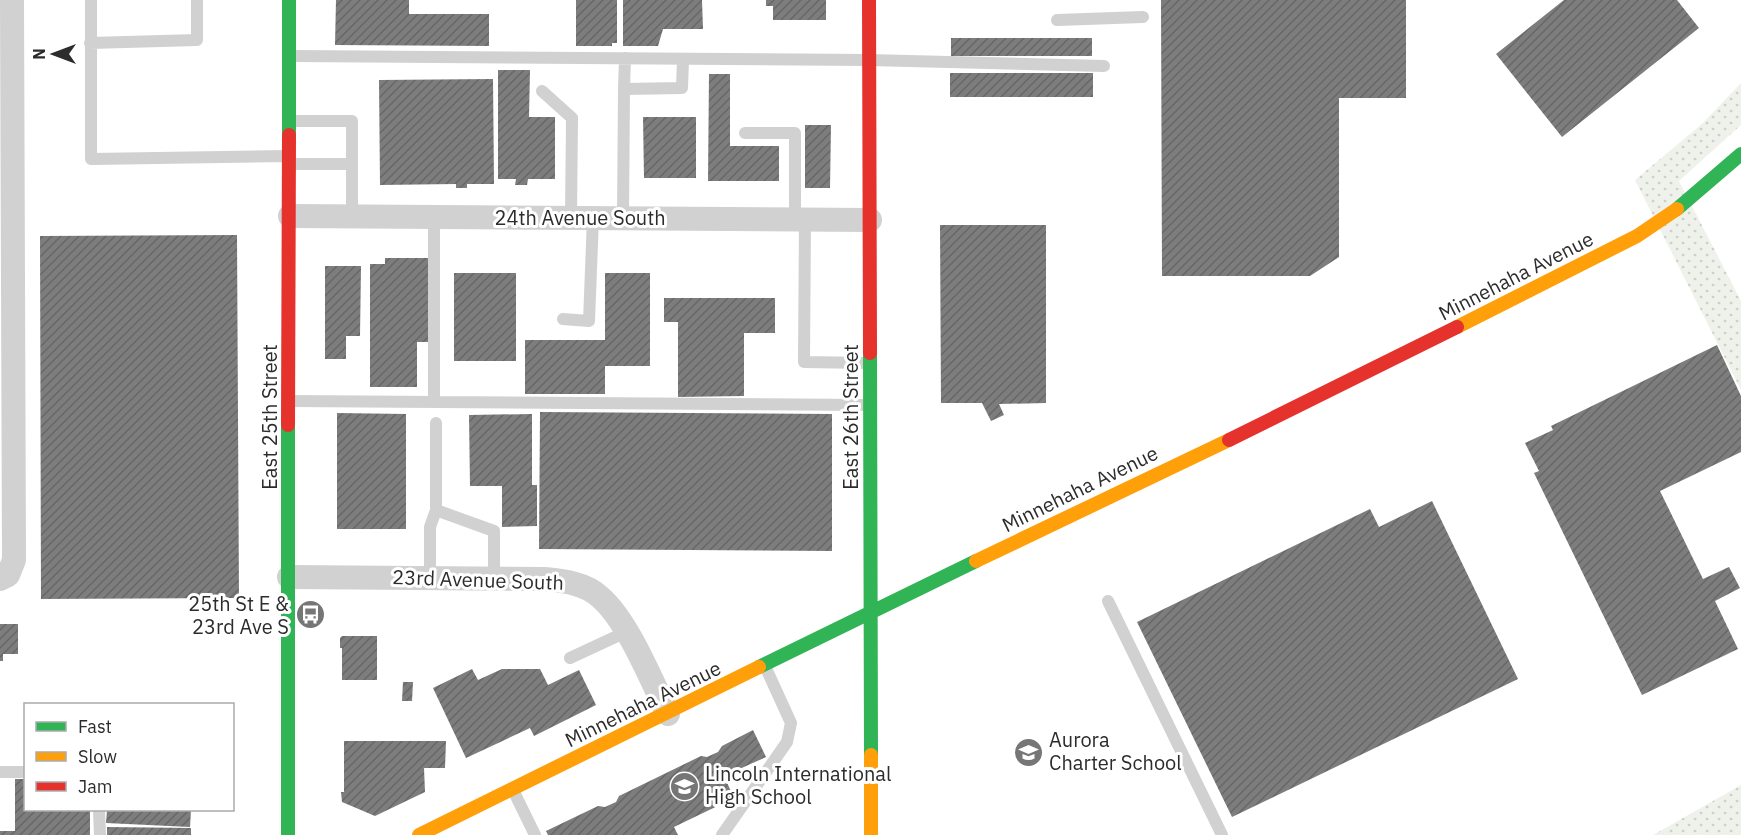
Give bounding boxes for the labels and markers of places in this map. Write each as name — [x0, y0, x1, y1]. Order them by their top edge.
place label: 25th St E & 23rd Ave S — [188, 590, 289, 640]
bus stop icon: 25th St E & 23rd Ave S — [294, 599, 326, 631]
place label: Aurora Charter School — [1049, 726, 1182, 776]
school or university icon: Aurora Charter School — [1012, 736, 1044, 768]
place label: Lincoln International High School — [705, 760, 891, 810]
school or university icon: Lincoln International High School — [668, 770, 700, 802]

